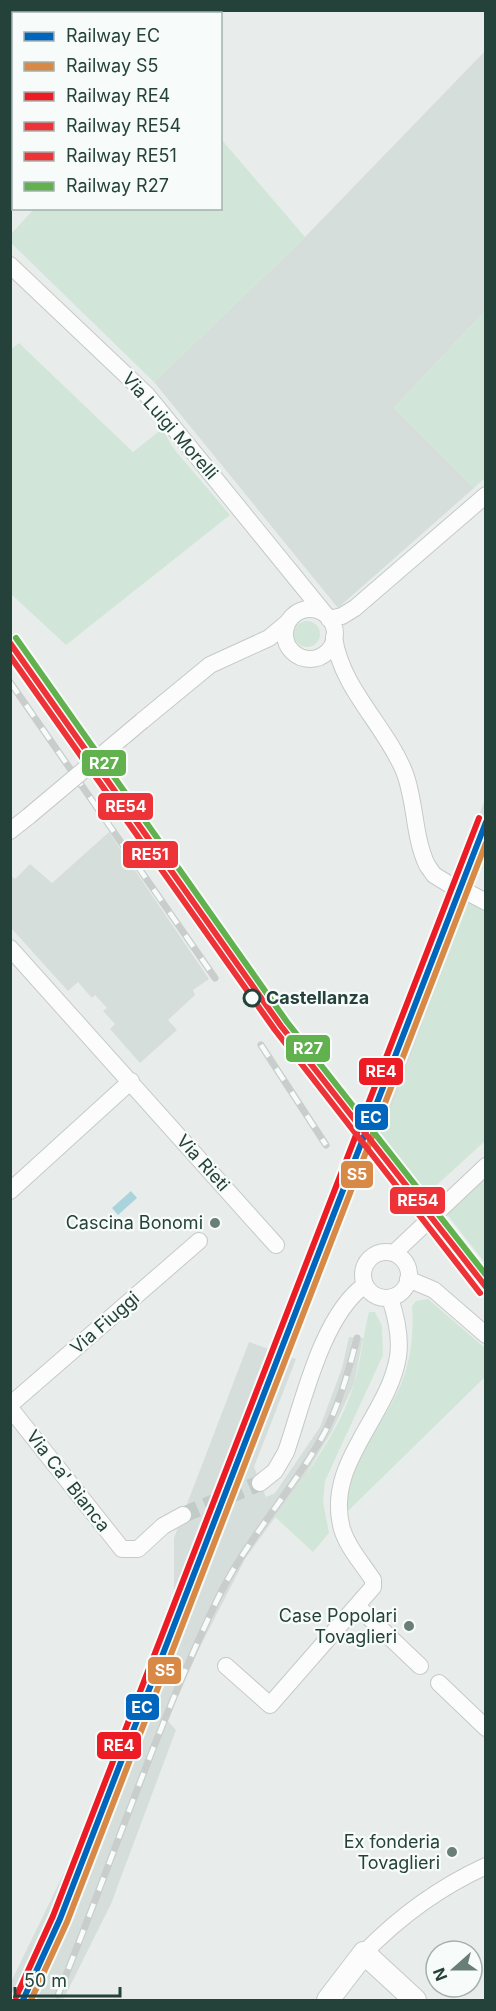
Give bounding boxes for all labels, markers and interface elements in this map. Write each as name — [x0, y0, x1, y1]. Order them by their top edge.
legend — [12, 12, 222, 210]
text: Railway EC — [66, 25, 160, 46]
text: Railway S5 — [66, 55, 159, 76]
text: Railway RE4 — [66, 85, 170, 106]
text: Railway RE54 — [66, 115, 181, 136]
text: Railway RE51 — [66, 145, 177, 166]
text: Railway R27 — [66, 175, 169, 196]
street label: Via Luigi Morelli — [118, 368, 222, 483]
line badge: R27 — [81, 749, 127, 777]
text: R27 — [89, 753, 119, 773]
line badge: RE54 — [97, 792, 154, 821]
text: RE54 — [105, 796, 147, 816]
line badge: RE51 — [122, 840, 179, 869]
text: RE51 — [131, 844, 169, 864]
place label: Castellanza — [266, 987, 369, 1008]
marker: Castellanza — [243, 989, 261, 1007]
line badge: R27 — [285, 1034, 331, 1063]
text: R27 — [293, 1038, 323, 1058]
line badge: RE4 — [358, 1057, 404, 1086]
text: RE4 — [365, 1061, 397, 1081]
line badge: EC — [354, 1103, 389, 1131]
text: EC — [360, 1107, 382, 1127]
street label: Via Rieti — [173, 1130, 234, 1195]
line badge: S5 — [340, 1160, 374, 1189]
text: S5 — [347, 1164, 367, 1184]
line badge: RE54 — [389, 1186, 446, 1215]
text: RE54 — [397, 1190, 439, 1210]
place label: Cascina Bonomi — [66, 1212, 203, 1233]
marker: Cascina Bonomi — [208, 1216, 222, 1230]
street label: Via Fiuggi — [66, 1287, 143, 1358]
street label: Via Ca' Bianca — [22, 1426, 115, 1536]
place label: Case Popolari Tovaglieri — [279, 1605, 397, 1647]
marker: Case Popolari Tovaglieri — [402, 1619, 416, 1633]
line badge: S5 — [147, 1656, 182, 1685]
text: S5 — [155, 1660, 175, 1680]
line badge: EC — [125, 1693, 160, 1721]
text: EC — [131, 1697, 153, 1717]
line badge: RE4 — [96, 1731, 142, 1760]
text: RE4 — [103, 1735, 135, 1755]
place label: Ex fonderia Tovaglieri — [344, 1831, 440, 1873]
marker: Ex fonderia Tovaglieri — [445, 1845, 459, 1859]
north arrow — [424, 1939, 484, 1999]
scale bar — [15, 1960, 120, 1998]
text: N — [428, 1965, 452, 1984]
text: 50 m — [24, 1970, 67, 1991]

